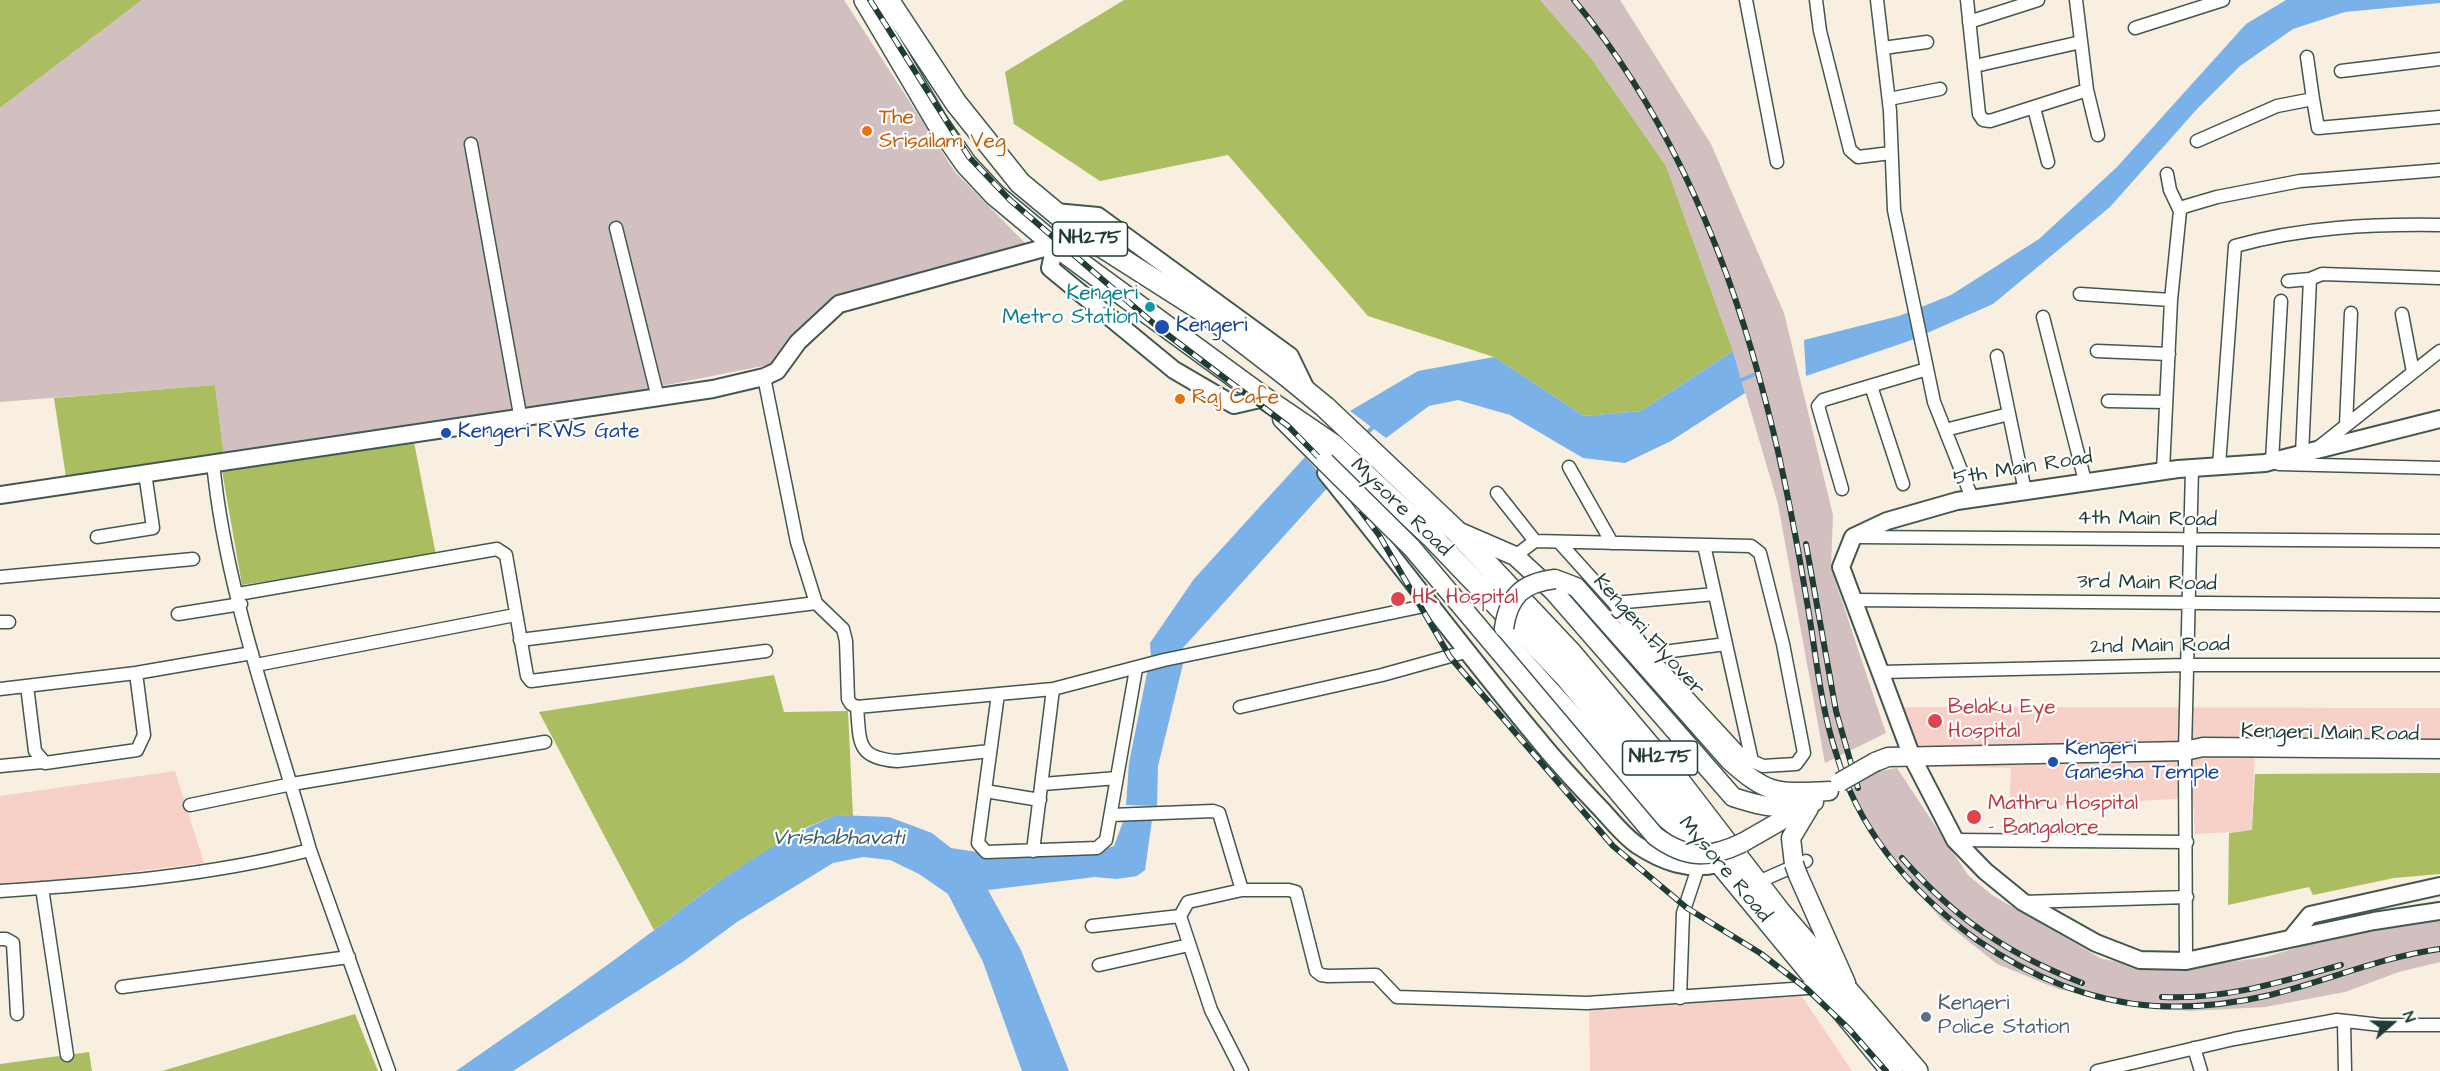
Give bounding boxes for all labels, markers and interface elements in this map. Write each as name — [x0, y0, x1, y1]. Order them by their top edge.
place label: The Srisailam Veg — [879, 106, 1006, 156]
marker: The Srisailam Veg — [860, 124, 874, 138]
road number: NH275 — [1052, 222, 1128, 256]
place label: Kengeri Metro Station — [1002, 282, 1138, 332]
marker: Kengeri Metro Station — [1143, 300, 1157, 314]
place label: Kengeri — [1176, 314, 1248, 340]
marker: Kengeri — [1153, 318, 1171, 336]
place label: Raj Cafe — [1192, 386, 1279, 412]
marker: Raj Cafe — [1173, 392, 1187, 406]
place label: Kengeri RWS Gate — [458, 420, 640, 446]
marker: Kengeri RWS Gate — [439, 426, 453, 440]
street label: 5th Main Road — [1952, 446, 2094, 492]
street label: Mysore Road — [1344, 453, 1456, 563]
street label: 4th Main Road — [2077, 506, 2217, 534]
street label: Kengeri Flyover — [1587, 570, 1709, 702]
street label: 3rd Main Road — [2077, 570, 2217, 598]
place label: HK Hospital — [1412, 586, 1518, 612]
marker: HK Hospital — [1389, 590, 1407, 608]
street label: 2nd Main Road — [2090, 633, 2230, 661]
place label: Belaku Eye Hospital — [1948, 696, 2056, 746]
marker: Belaku Eye Hospital — [1926, 712, 1944, 730]
street label: Kengeri Main Road — [2241, 720, 2419, 748]
place label: Kengeri Ganesha Temple — [2065, 737, 2219, 787]
road number: NH275 — [1622, 741, 1698, 775]
marker: Kengeri Ganesha Temple — [2046, 755, 2060, 769]
place label: Mathru Hospital - Bangalore — [1988, 792, 2138, 842]
marker: Mathru Hospital - Bangalore — [1965, 808, 1983, 826]
street label: Mysore Road — [1672, 812, 1776, 928]
water label: Vrishabhavati — [772, 826, 904, 852]
place label: Kengeri Police Station — [1938, 992, 2069, 1042]
north arrow — [2362, 993, 2422, 1053]
text: N — [2397, 1008, 2421, 1025]
marker: Kengeri Police Station — [1919, 1010, 1933, 1024]

